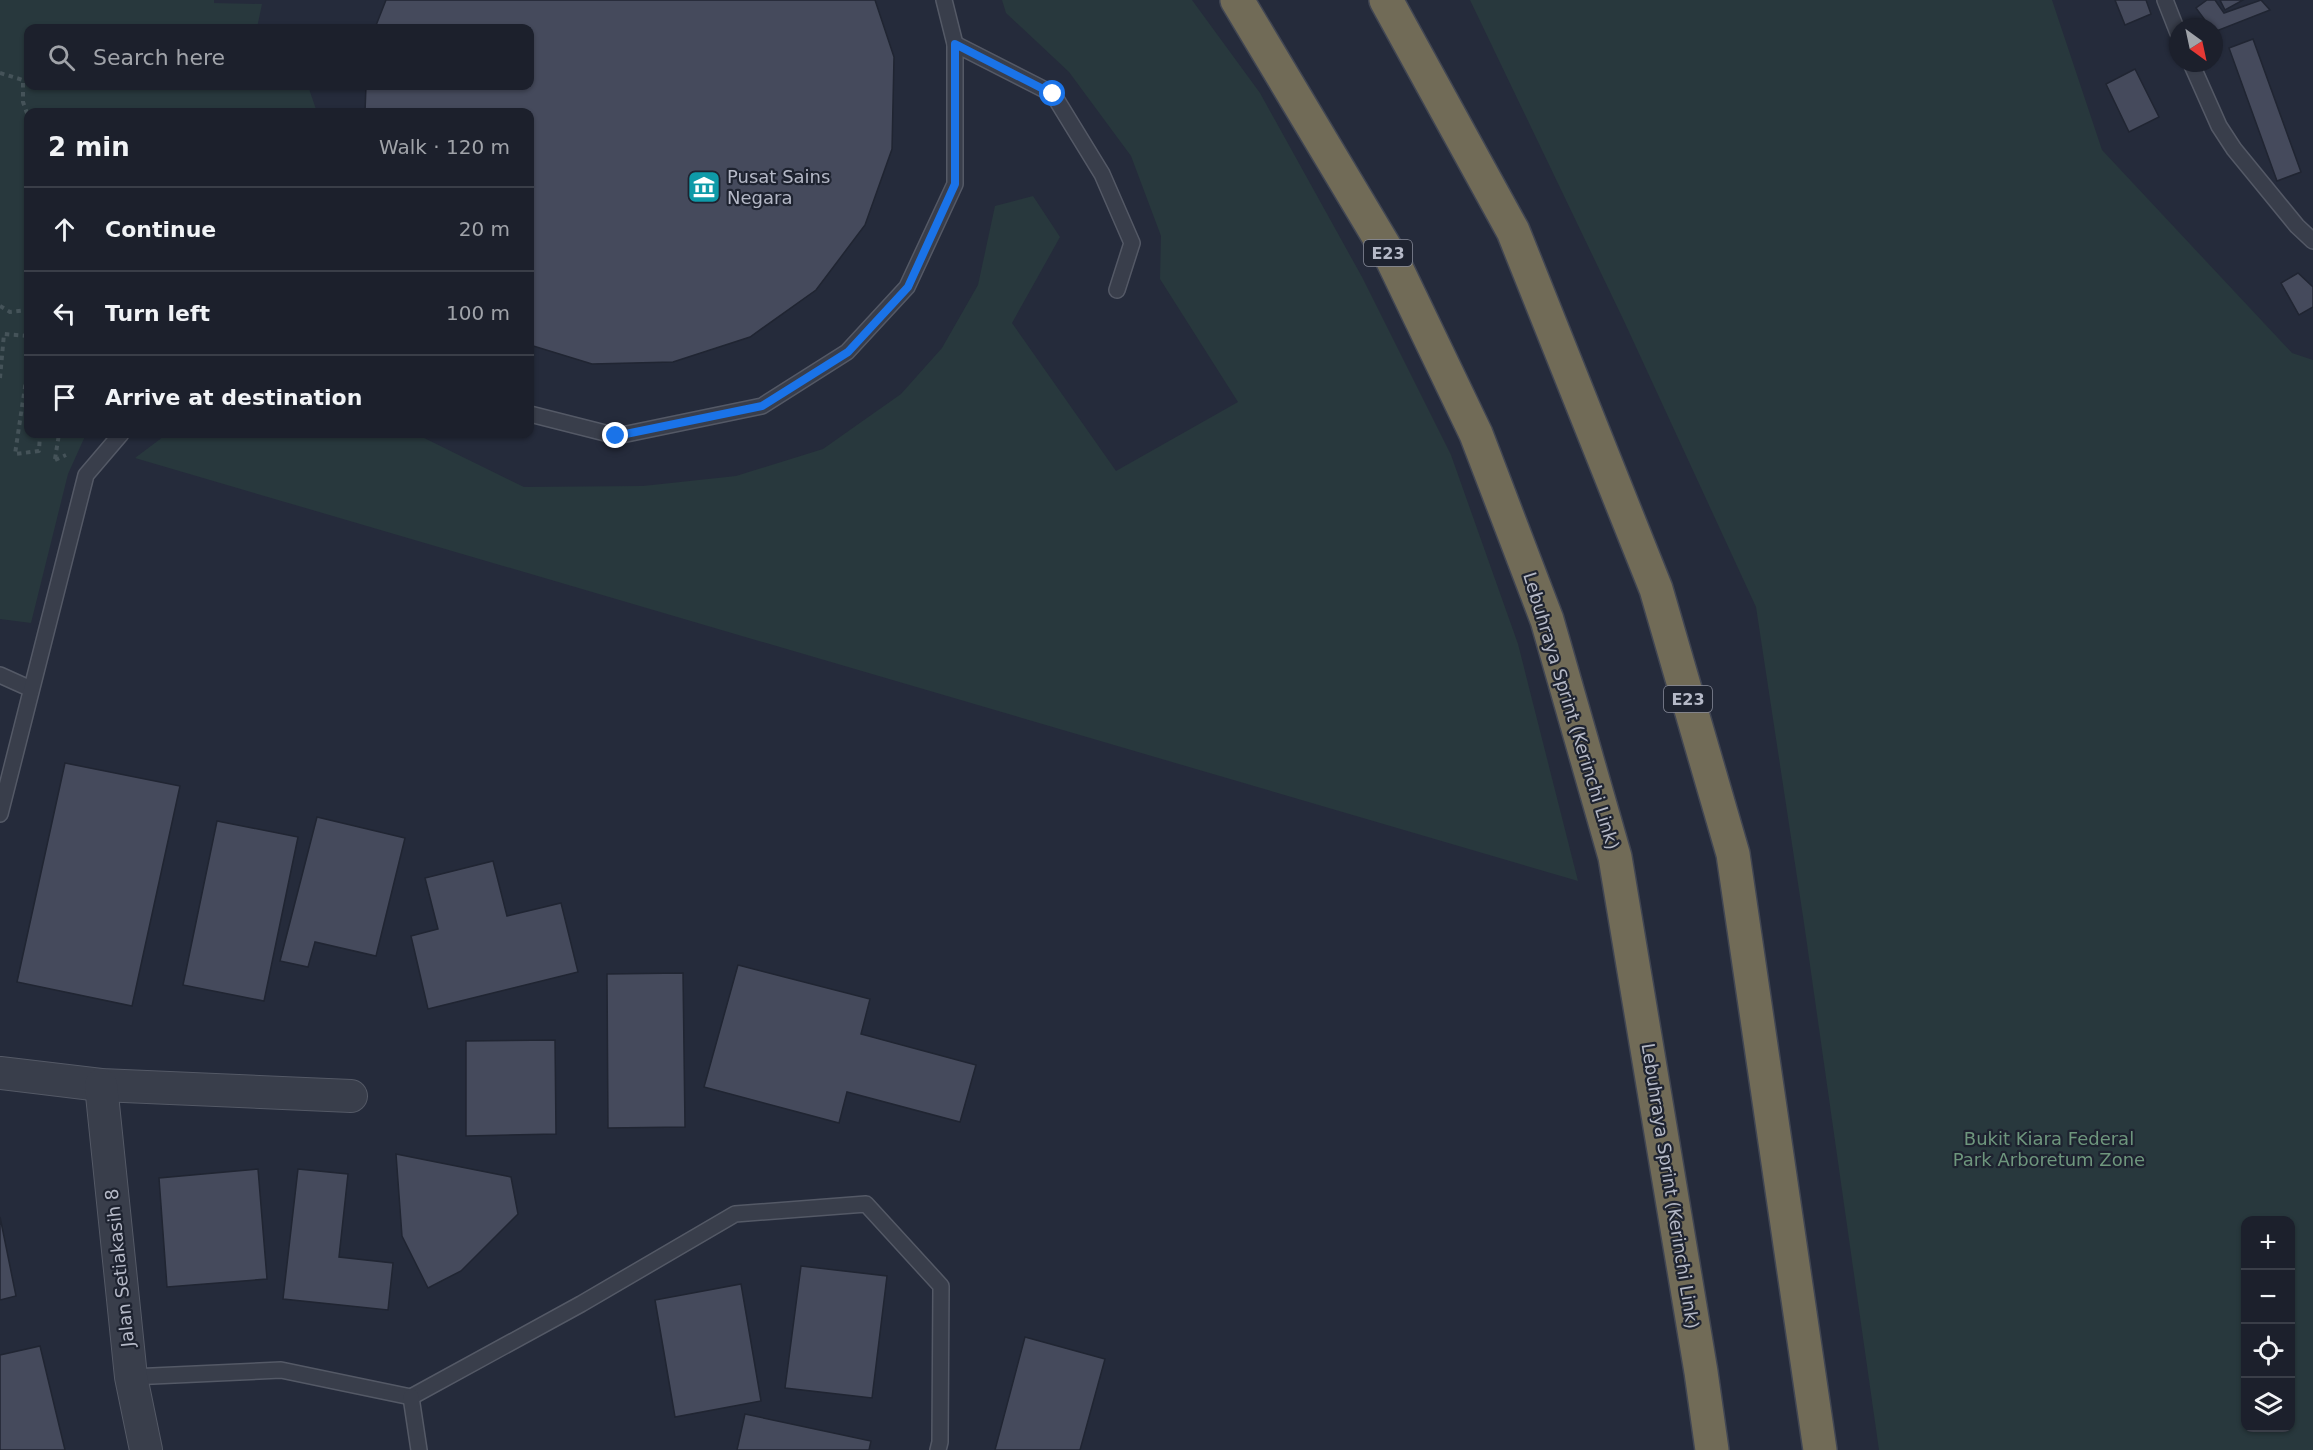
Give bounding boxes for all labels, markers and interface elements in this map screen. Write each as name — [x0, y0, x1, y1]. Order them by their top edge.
north arrow — [2169, 18, 2223, 72]
search box — [24, 24, 534, 90]
icon: search — [45, 41, 78, 74]
text: Search here — [93, 45, 225, 70]
route start — [1039, 80, 1065, 106]
text: 2 min — [48, 132, 130, 162]
text: Walk · 120 m — [379, 135, 510, 159]
place label: Pusat Sains Negara — [727, 166, 830, 208]
museum icon: Pusat Sains Negara — [686, 169, 722, 205]
icon: ahead — [48, 213, 81, 246]
text: Continue — [105, 217, 216, 242]
text: 20 m — [459, 217, 510, 241]
road number: E23 — [1364, 240, 1412, 266]
icon: left — [48, 297, 81, 330]
text: Turn left — [105, 301, 210, 326]
text: 100 m — [446, 301, 510, 325]
icon: arrive — [48, 381, 81, 414]
text: Arrive at destination — [105, 385, 362, 410]
route end — [602, 422, 628, 448]
street label: Lebuhraya Sprint (Kerinchi Link) — [1519, 570, 1624, 852]
road number: E23 — [1664, 686, 1712, 712]
street label: Lebuhraya Sprint (Kerinchi Link) — [1638, 1042, 1703, 1330]
park label: Bukit Kiara Federal Park Arboretum Zone — [1953, 1128, 2145, 1170]
street label: Jalan Setiakasih 8 — [101, 1188, 138, 1349]
map controls — [2241, 1216, 2295, 1432]
button: + — [2241, 1216, 2295, 1270]
button: − — [2241, 1270, 2295, 1324]
button: locate — [2241, 1324, 2295, 1378]
button: layers — [2241, 1378, 2295, 1432]

